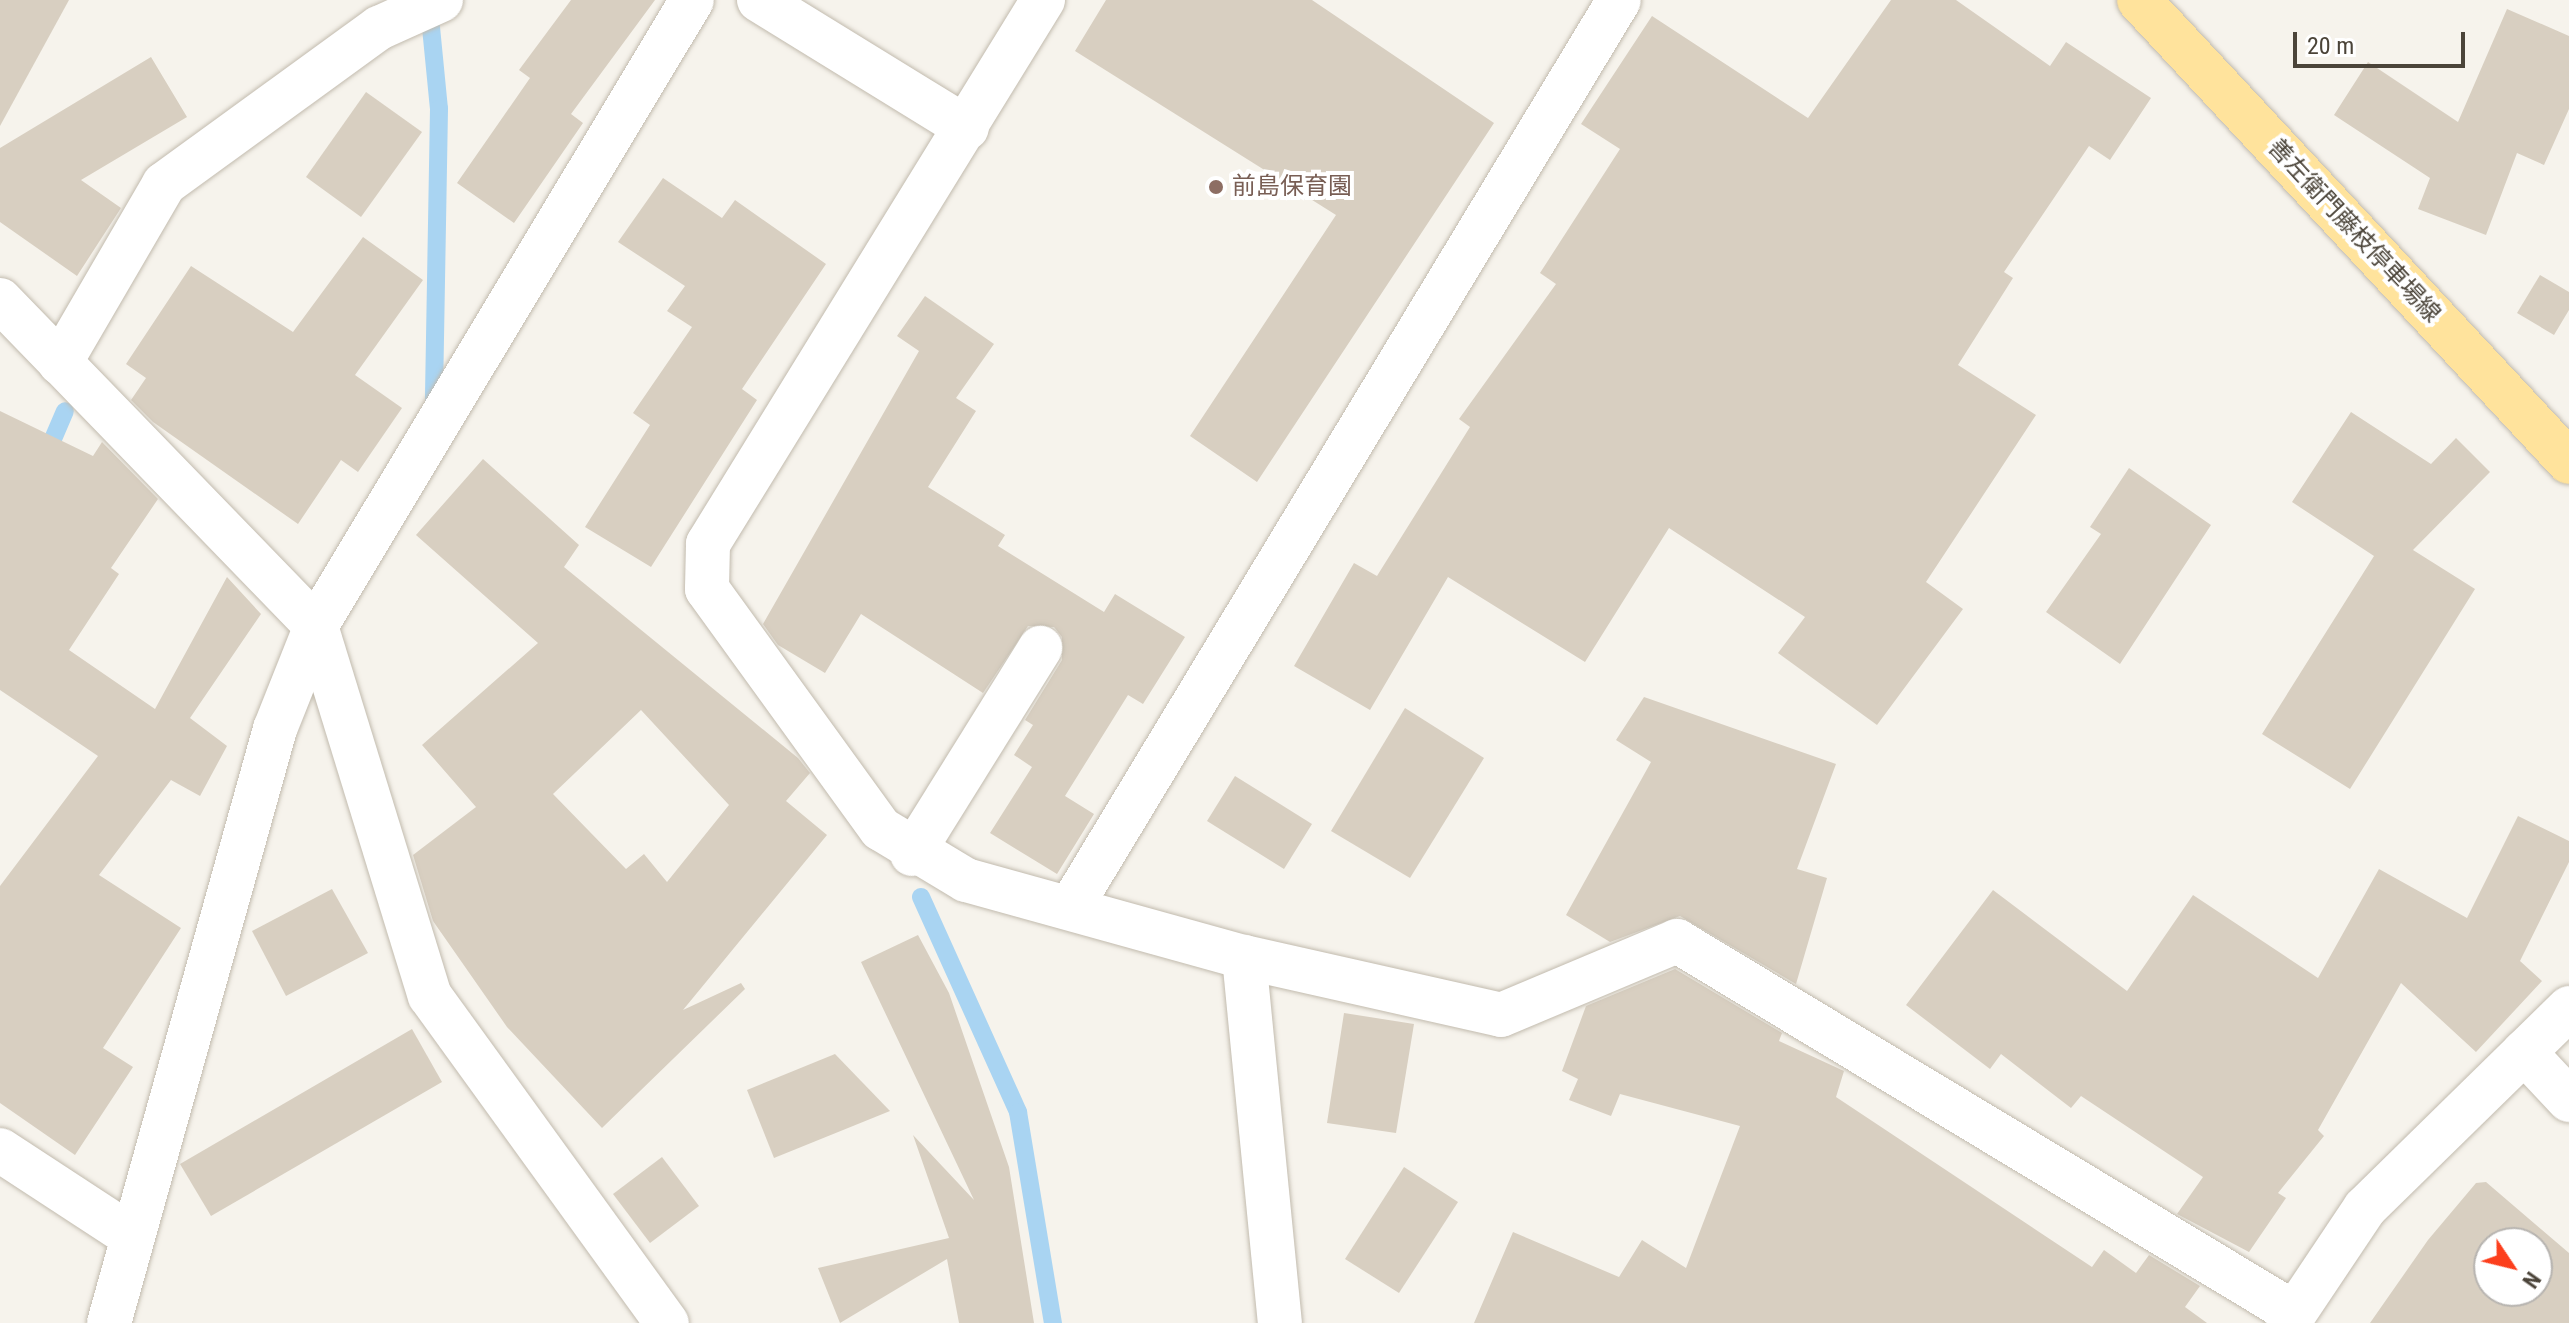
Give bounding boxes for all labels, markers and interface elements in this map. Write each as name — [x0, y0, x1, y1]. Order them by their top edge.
scale bar — [2297, 16, 2469, 66]
text: 20 m — [2307, 32, 2354, 60]
street label: 善左衛門藤枝停車場線 — [2262, 133, 2446, 329]
place label: 前島保育園 — [1232, 173, 1352, 201]
marker: 前島保育園 — [1207, 178, 1225, 196]
north arrow — [2473, 1227, 2553, 1307]
text: N — [2517, 1267, 2546, 1293]

